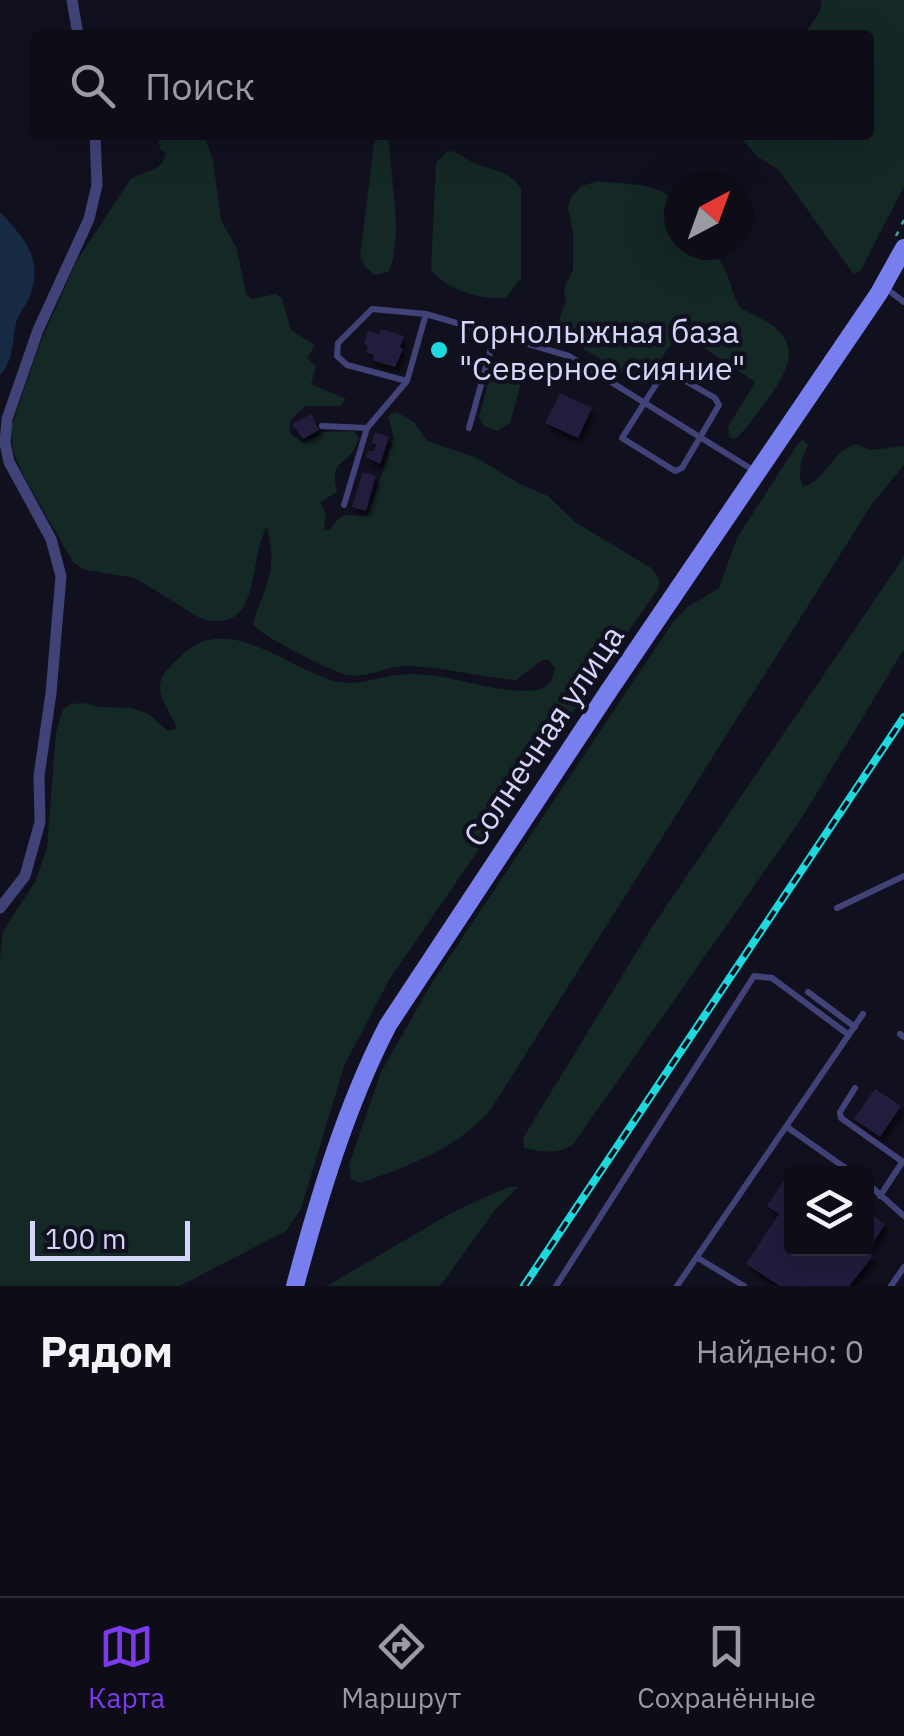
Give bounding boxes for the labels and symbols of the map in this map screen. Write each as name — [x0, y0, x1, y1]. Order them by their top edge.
north arrow — [664, 170, 754, 260]
place label: Горнолыжная база "Северное сияние" — [459, 310, 745, 389]
marker: Горнолыжная база "Северное сияние" — [428, 339, 450, 361]
street label: Солнечная улица — [453, 617, 633, 854]
scale bar — [30, 1216, 190, 1260]

